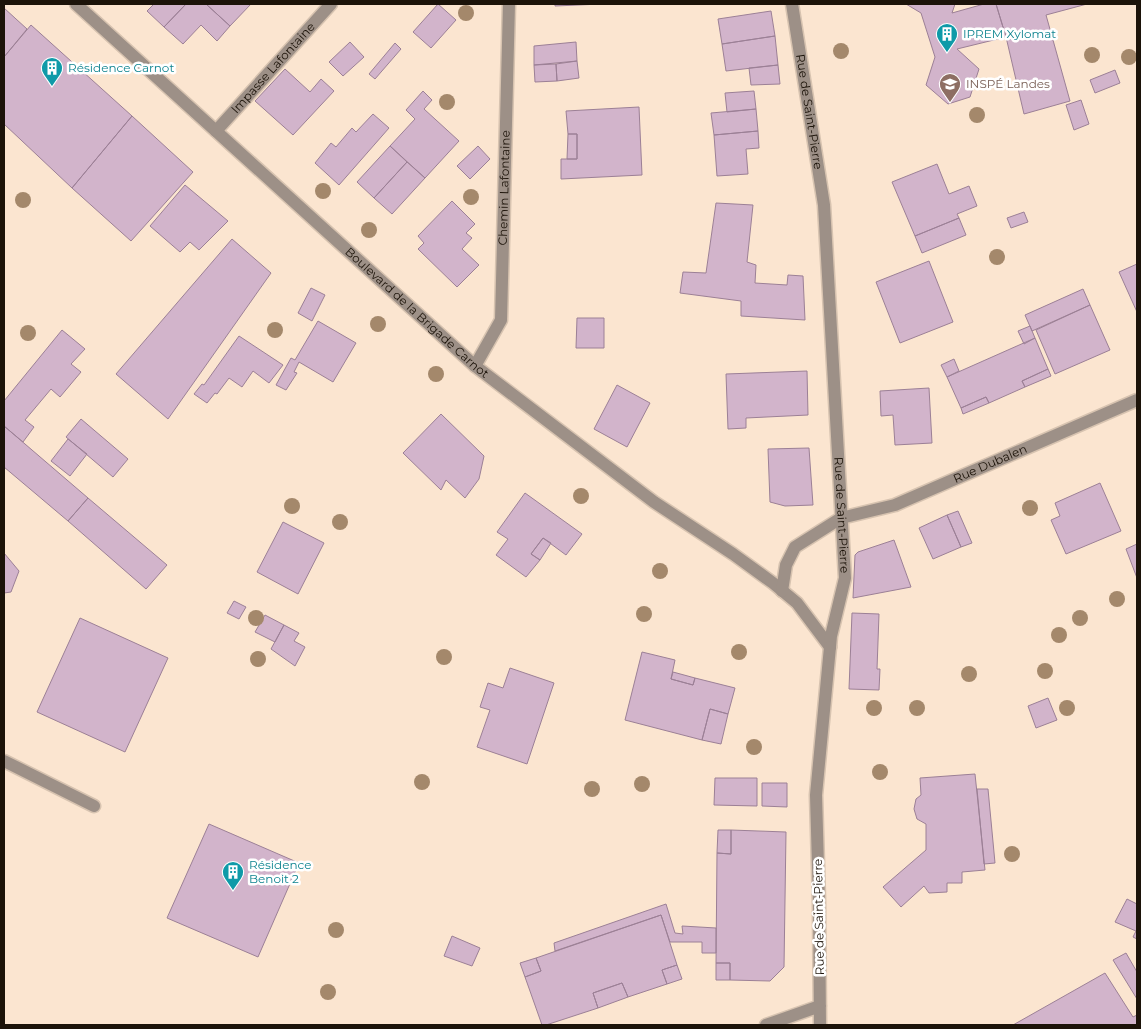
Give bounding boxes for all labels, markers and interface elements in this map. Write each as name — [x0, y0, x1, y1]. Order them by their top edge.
street label: Impasse Lafontaine — [228, 19, 318, 116]
building icon: IPREM Xylomat — [935, 22, 959, 53]
place label: IPREM Xylomat — [963, 26, 1056, 41]
street label: Rue de Saint-Pierre — [793, 53, 826, 170]
building icon: Résidence Carnot — [40, 56, 64, 87]
place label: Résidence Carnot — [68, 60, 174, 75]
school or university icon: INSPÉ Landes — [938, 72, 962, 103]
place label: INSPÉ Landes — [966, 76, 1050, 91]
street label: Chemin Lafontaine — [495, 130, 513, 246]
street label: Boulevard de la Brigade Carnot — [342, 244, 492, 381]
street label: Rue Dubalen — [951, 441, 1029, 486]
street label: Rue de Saint-Pierre — [831, 456, 853, 574]
place label: Résidence Benoit 2 — [249, 857, 311, 886]
street label: Rue de Saint-Pierre — [810, 859, 827, 975]
building icon: Résidence Benoit 2 — [221, 860, 245, 891]

